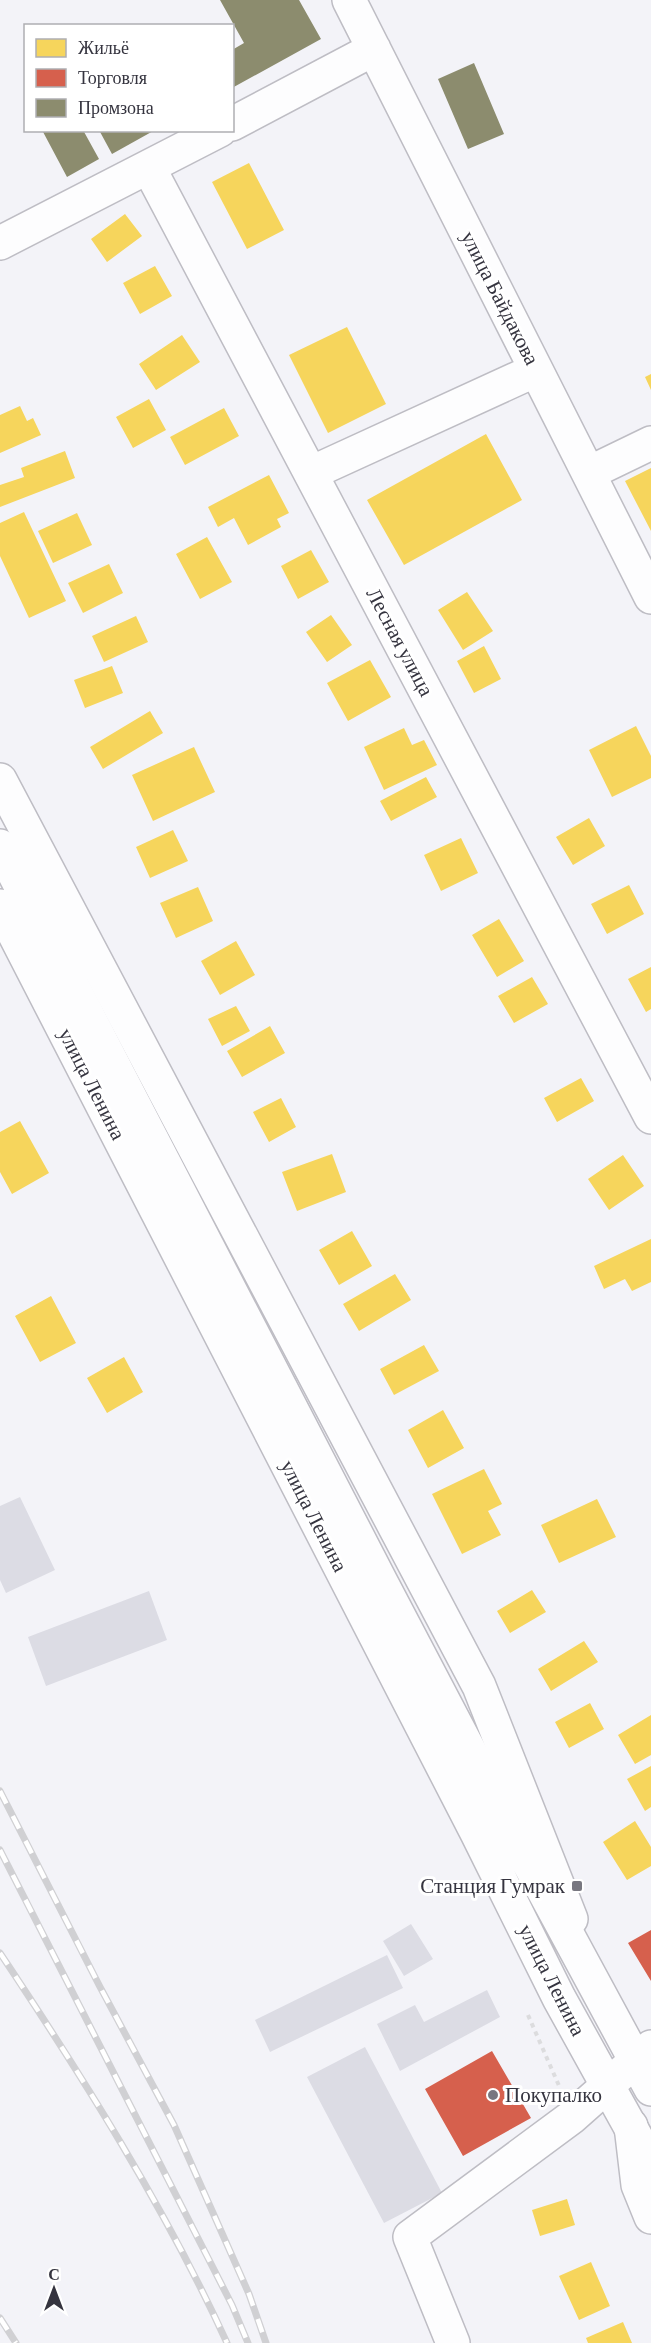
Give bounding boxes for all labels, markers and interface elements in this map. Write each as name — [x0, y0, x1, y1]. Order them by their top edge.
legend — [24, 24, 234, 132]
text: Жильё — [78, 38, 129, 58]
text: Торговля — [78, 68, 147, 88]
text: Промзона — [78, 98, 154, 118]
street label: улица Байдакова — [456, 227, 544, 370]
street label: Лесная улица — [361, 584, 439, 701]
street label: улица Ленина — [54, 1024, 131, 1145]
street label: улица Ленина — [276, 1456, 353, 1577]
place label: Станция Гумрак — [420, 1874, 566, 1898]
marker: Станция Гумрак — [570, 1879, 584, 1893]
street label: улица Ленина — [514, 1920, 591, 2041]
place label: Покупалко — [505, 2083, 602, 2107]
marker: Покупалко — [486, 2088, 500, 2102]
north arrow — [24, 2259, 84, 2319]
text: С — [48, 2266, 60, 2283]

